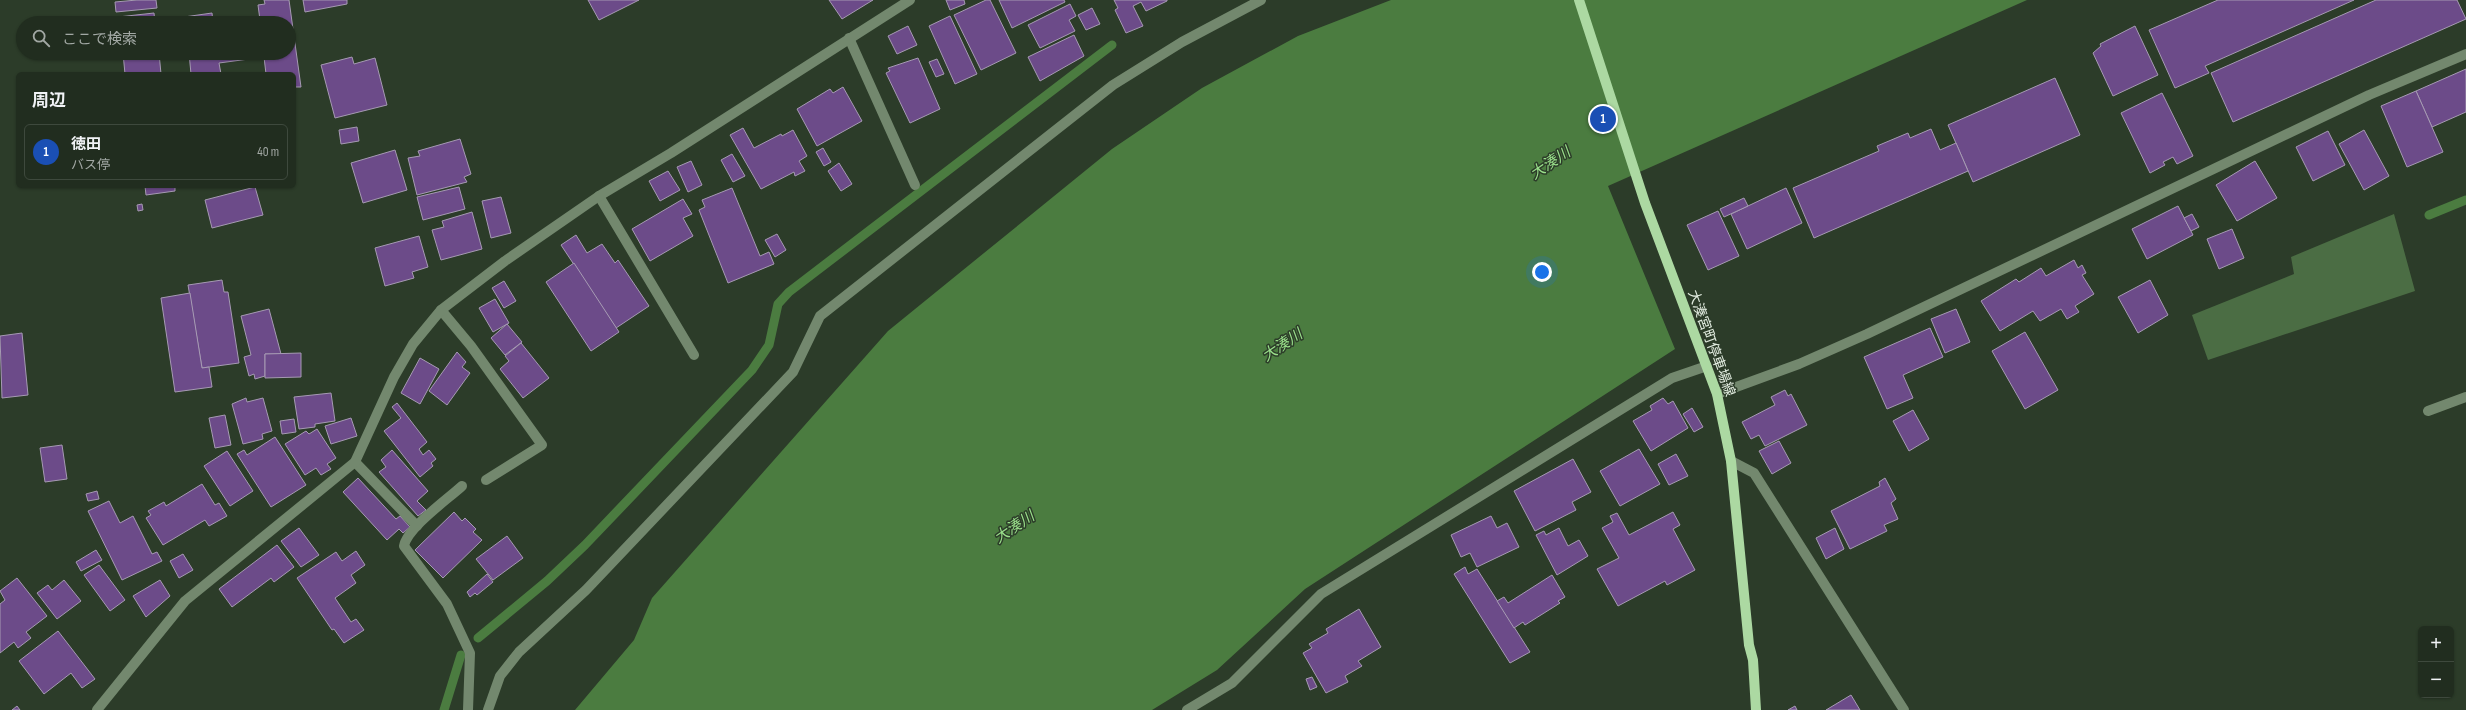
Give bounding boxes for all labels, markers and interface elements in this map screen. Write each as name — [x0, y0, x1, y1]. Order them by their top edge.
search box — [16, 16, 296, 60]
icon: search — [30, 27, 52, 49]
text: ここで検索 — [62, 30, 137, 49]
text: 周辺 — [32, 91, 66, 111]
pin: 1 — [1590, 104, 1616, 134]
text: 徳田 — [71, 135, 101, 154]
water label: 大湊川 — [1526, 142, 1576, 184]
text: 1 — [43, 144, 49, 160]
text: 40 m — [257, 144, 279, 160]
text: バス停 — [71, 157, 110, 173]
your location — [1532, 262, 1552, 282]
street label: 大湊宮町停車場線 — [1684, 288, 1739, 399]
water label: 大湊川 — [1258, 324, 1308, 366]
water label: 大湊川 — [990, 506, 1040, 548]
map controls — [2418, 626, 2454, 698]
button: + — [2418, 626, 2454, 662]
button: − — [2418, 662, 2454, 698]

